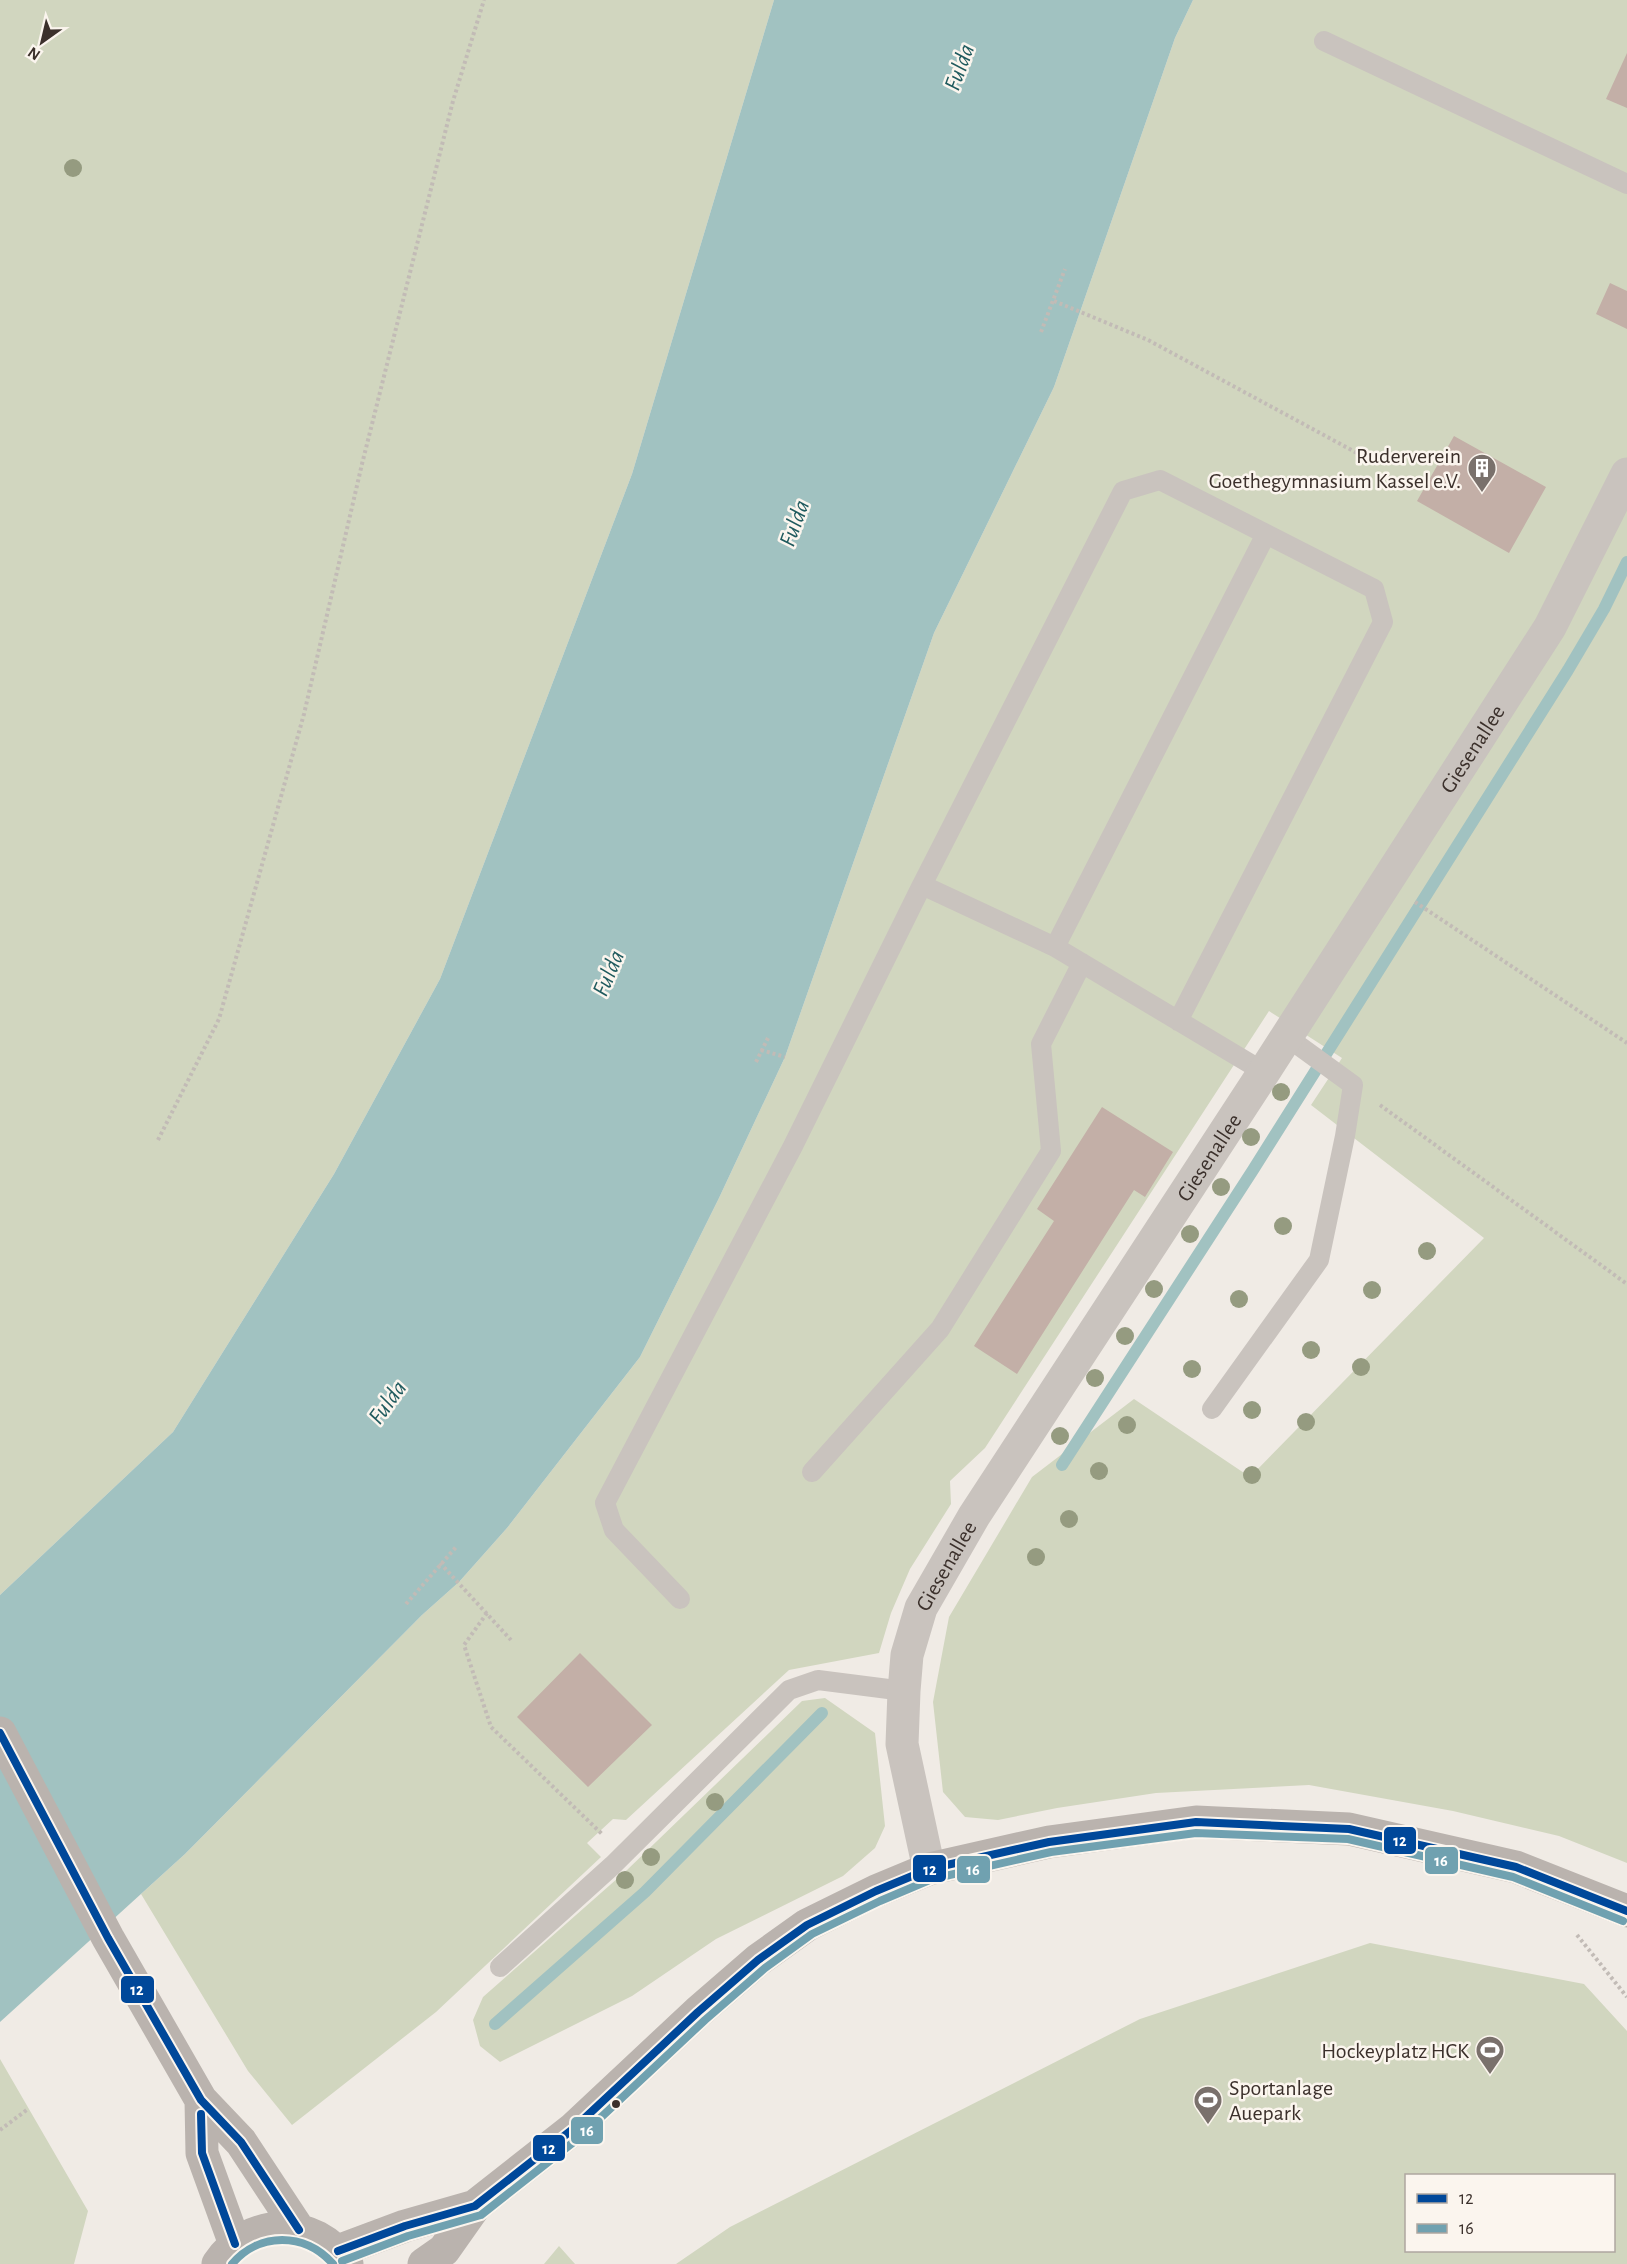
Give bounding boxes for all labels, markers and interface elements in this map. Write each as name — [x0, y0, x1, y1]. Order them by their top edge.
north arrow — [12, 12, 72, 72]
water label: Fulda — [941, 41, 979, 94]
text: N — [25, 44, 43, 63]
place label: Ruderverein Goethegymnasium Kassel e.V. — [1209, 445, 1461, 492]
building icon: Ruderverein Goethegymnasium Kassel e.V. — [1466, 452, 1498, 494]
water label: Fulda — [776, 497, 814, 550]
street label: Giesenallee — [1436, 701, 1509, 797]
water label: Fulda — [589, 947, 629, 1000]
street label: Giesenallee — [1173, 1110, 1246, 1205]
water label: Fulda — [364, 1376, 412, 1429]
street label: Giesenallee — [912, 1517, 981, 1615]
line badge: 12 — [1383, 1826, 1417, 1855]
text: 12 — [1393, 1833, 1407, 1849]
line badge: 16 — [1424, 1846, 1459, 1875]
text: 16 — [1434, 1853, 1448, 1869]
line badge: 12 — [912, 1854, 947, 1883]
line badge: 16 — [956, 1855, 991, 1884]
text: 12 — [923, 1862, 937, 1878]
text: 16 — [966, 1862, 980, 1878]
line badge: 12 — [120, 1975, 155, 2004]
text: 12 — [130, 1982, 144, 1998]
sports icon: Hockeyplatz HCK — [1474, 2034, 1506, 2076]
place label: Hockeyplatz HCK — [1321, 2040, 1470, 2062]
place label: Sportanlage Auepark — [1229, 2077, 1333, 2124]
sports icon: Sportanlage Auepark — [1192, 2084, 1224, 2126]
unlabelled marker — [610, 2098, 622, 2110]
line badge: 16 — [570, 2116, 604, 2145]
text: 16 — [580, 2123, 594, 2139]
line badge: 12 — [532, 2134, 566, 2162]
text: 12 — [542, 2141, 556, 2157]
legend — [1405, 2174, 1615, 2252]
text: 12 — [1459, 2190, 1473, 2208]
text: 16 — [1459, 2220, 1474, 2238]

